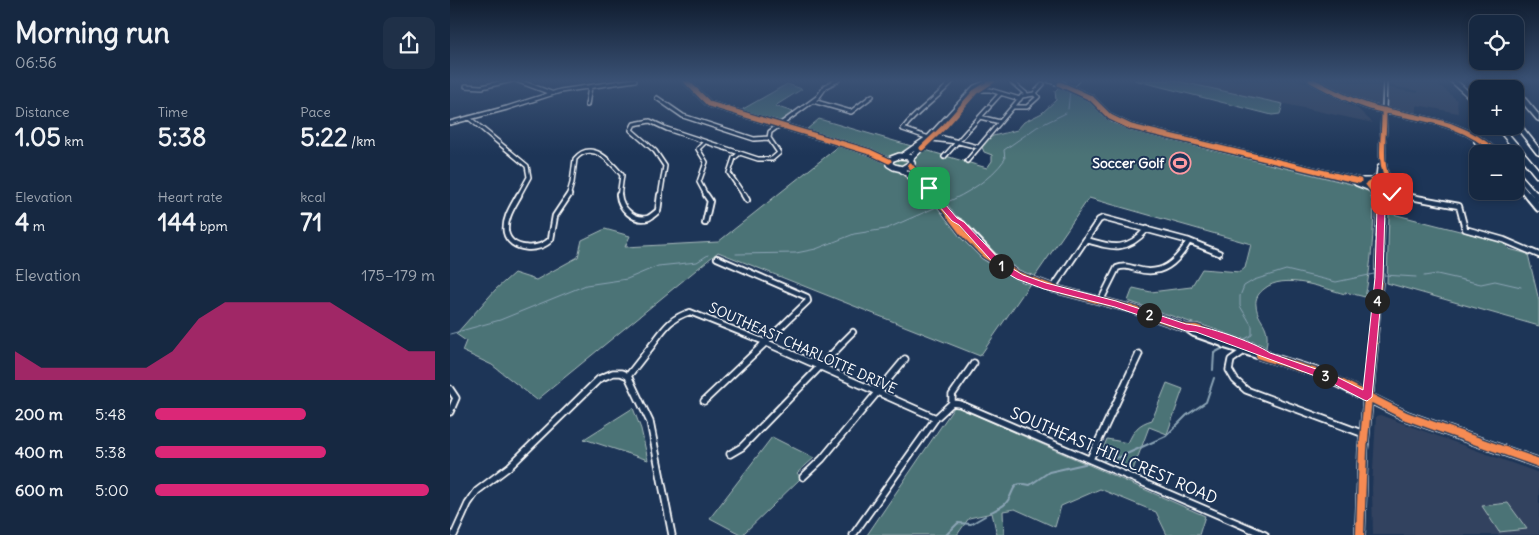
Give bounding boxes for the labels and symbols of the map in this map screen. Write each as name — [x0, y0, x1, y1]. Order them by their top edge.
sports icon: Soccer Golf — [1168, 151, 1192, 175]
place label: Soccer Golf — [1092, 154, 1165, 172]
pin — [908, 167, 950, 209]
pin — [1371, 173, 1413, 215]
pin: 1 — [988, 254, 1014, 278]
pin: 4 — [1364, 288, 1390, 314]
street label: SOUTHEAST CHARLOTTE DRIVE — [706, 298, 900, 398]
pin: 2 — [1136, 302, 1162, 328]
pin: 3 — [1312, 364, 1338, 388]
street label: SOUTHEAST HILLCREST ROAD — [1007, 402, 1221, 508]

